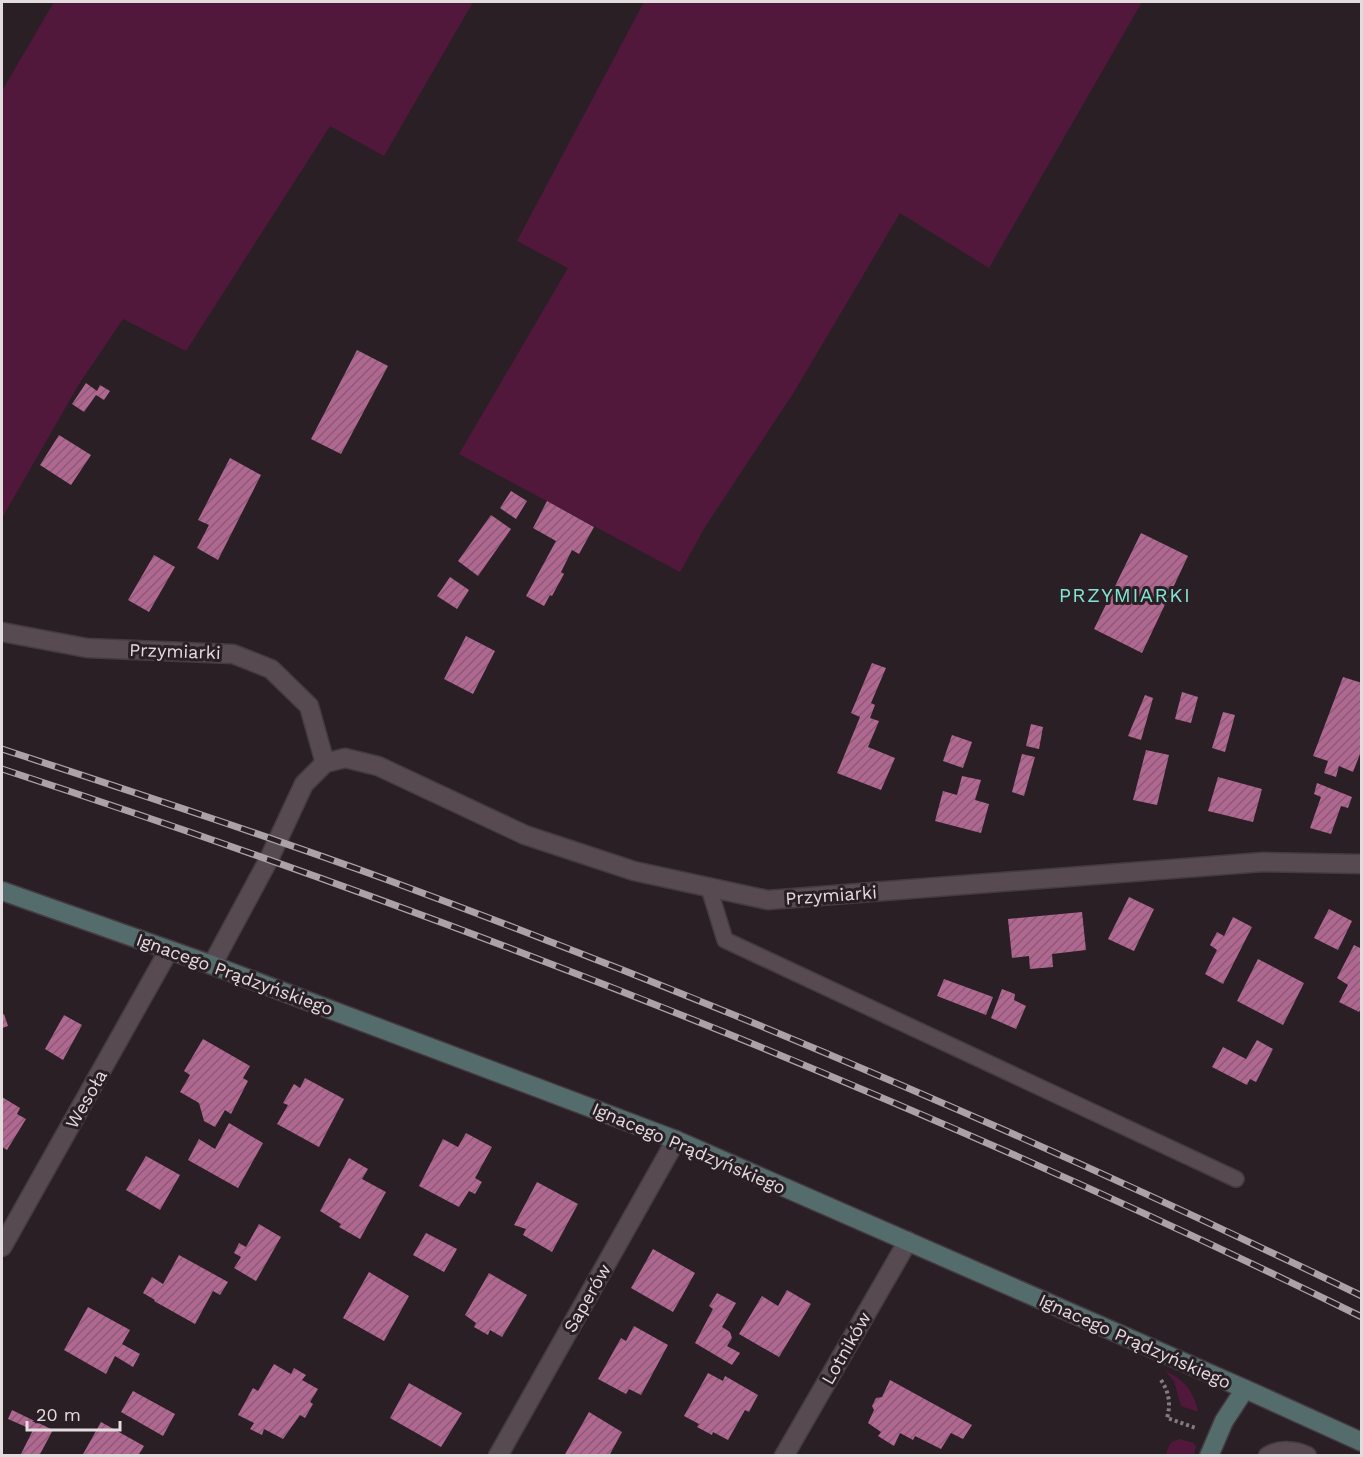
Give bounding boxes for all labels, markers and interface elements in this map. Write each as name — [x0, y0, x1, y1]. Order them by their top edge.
district label: PRZYMIARKI — [1059, 583, 1191, 607]
street label: Przymiarki — [129, 639, 221, 663]
street label: Przymiarki — [785, 881, 877, 909]
street label: Ignacego Prądzyńskiego — [134, 929, 336, 1019]
street label: Wesoła — [61, 1066, 111, 1132]
street label: Ignacego Prądzyńskiego — [589, 1098, 789, 1198]
street label: Saperów — [559, 1260, 615, 1336]
street label: Ignacego Prądzyńskiego — [1036, 1289, 1234, 1393]
street label: Lotników — [817, 1308, 875, 1388]
scale bar — [27, 1394, 120, 1432]
text: 20 m — [36, 1404, 81, 1425]

